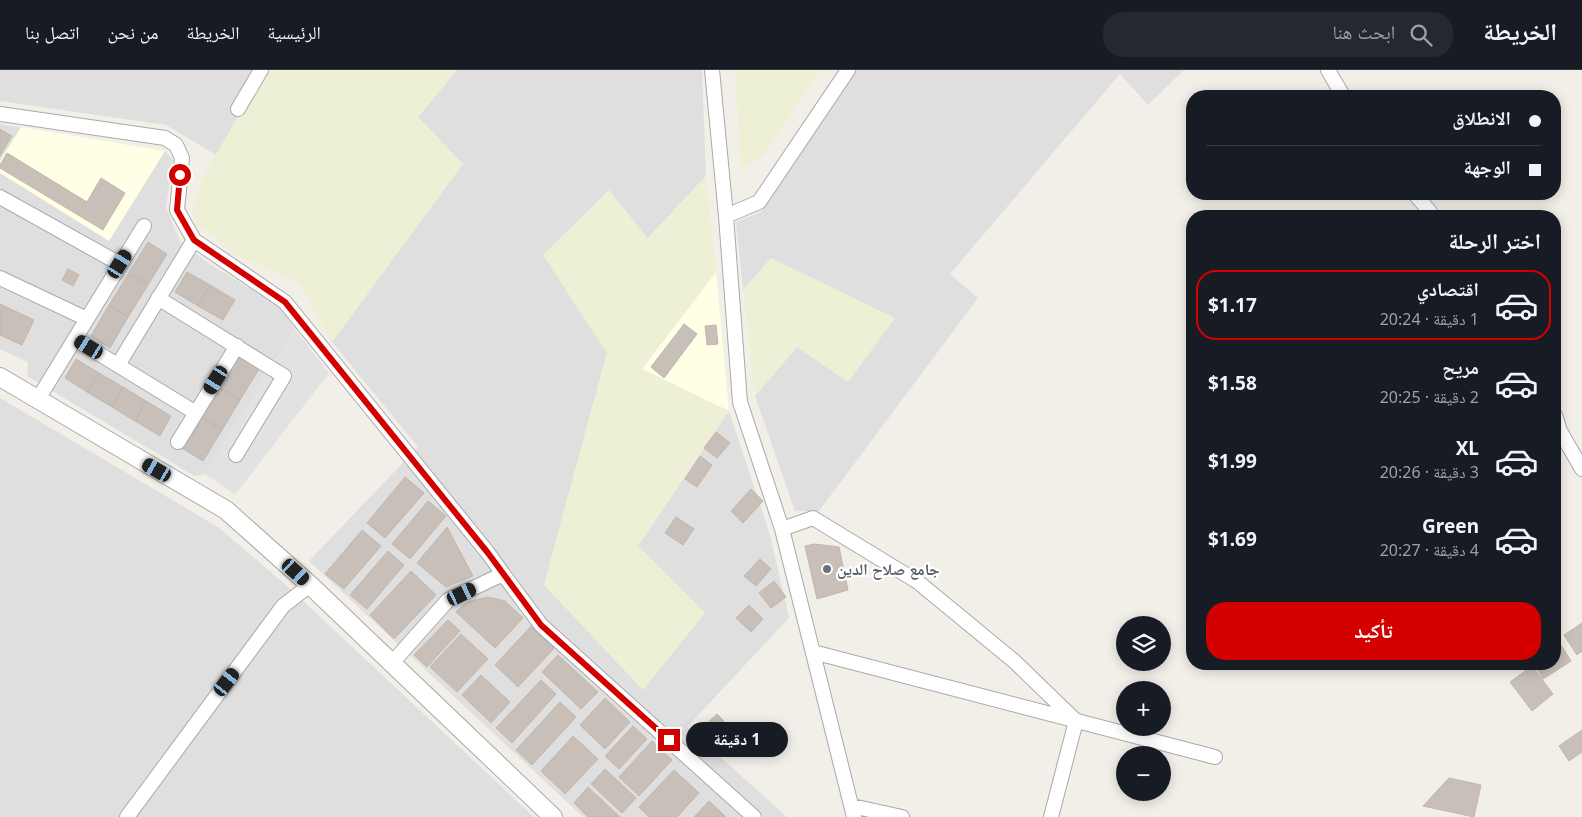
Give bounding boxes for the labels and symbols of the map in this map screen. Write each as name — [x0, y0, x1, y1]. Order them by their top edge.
route start — [169, 164, 191, 186]
car — [105, 247, 134, 281]
car — [72, 333, 105, 361]
car — [201, 363, 230, 397]
car — [140, 456, 173, 484]
car — [279, 556, 312, 588]
place label: جامع صلاح الدين — [837, 558, 940, 580]
marker: جامع صلاح الدين — [821, 563, 833, 575]
car — [445, 581, 478, 607]
car — [211, 666, 242, 698]
callout: 1 دقيقة — [686, 722, 789, 758]
route end — [658, 729, 680, 751]

